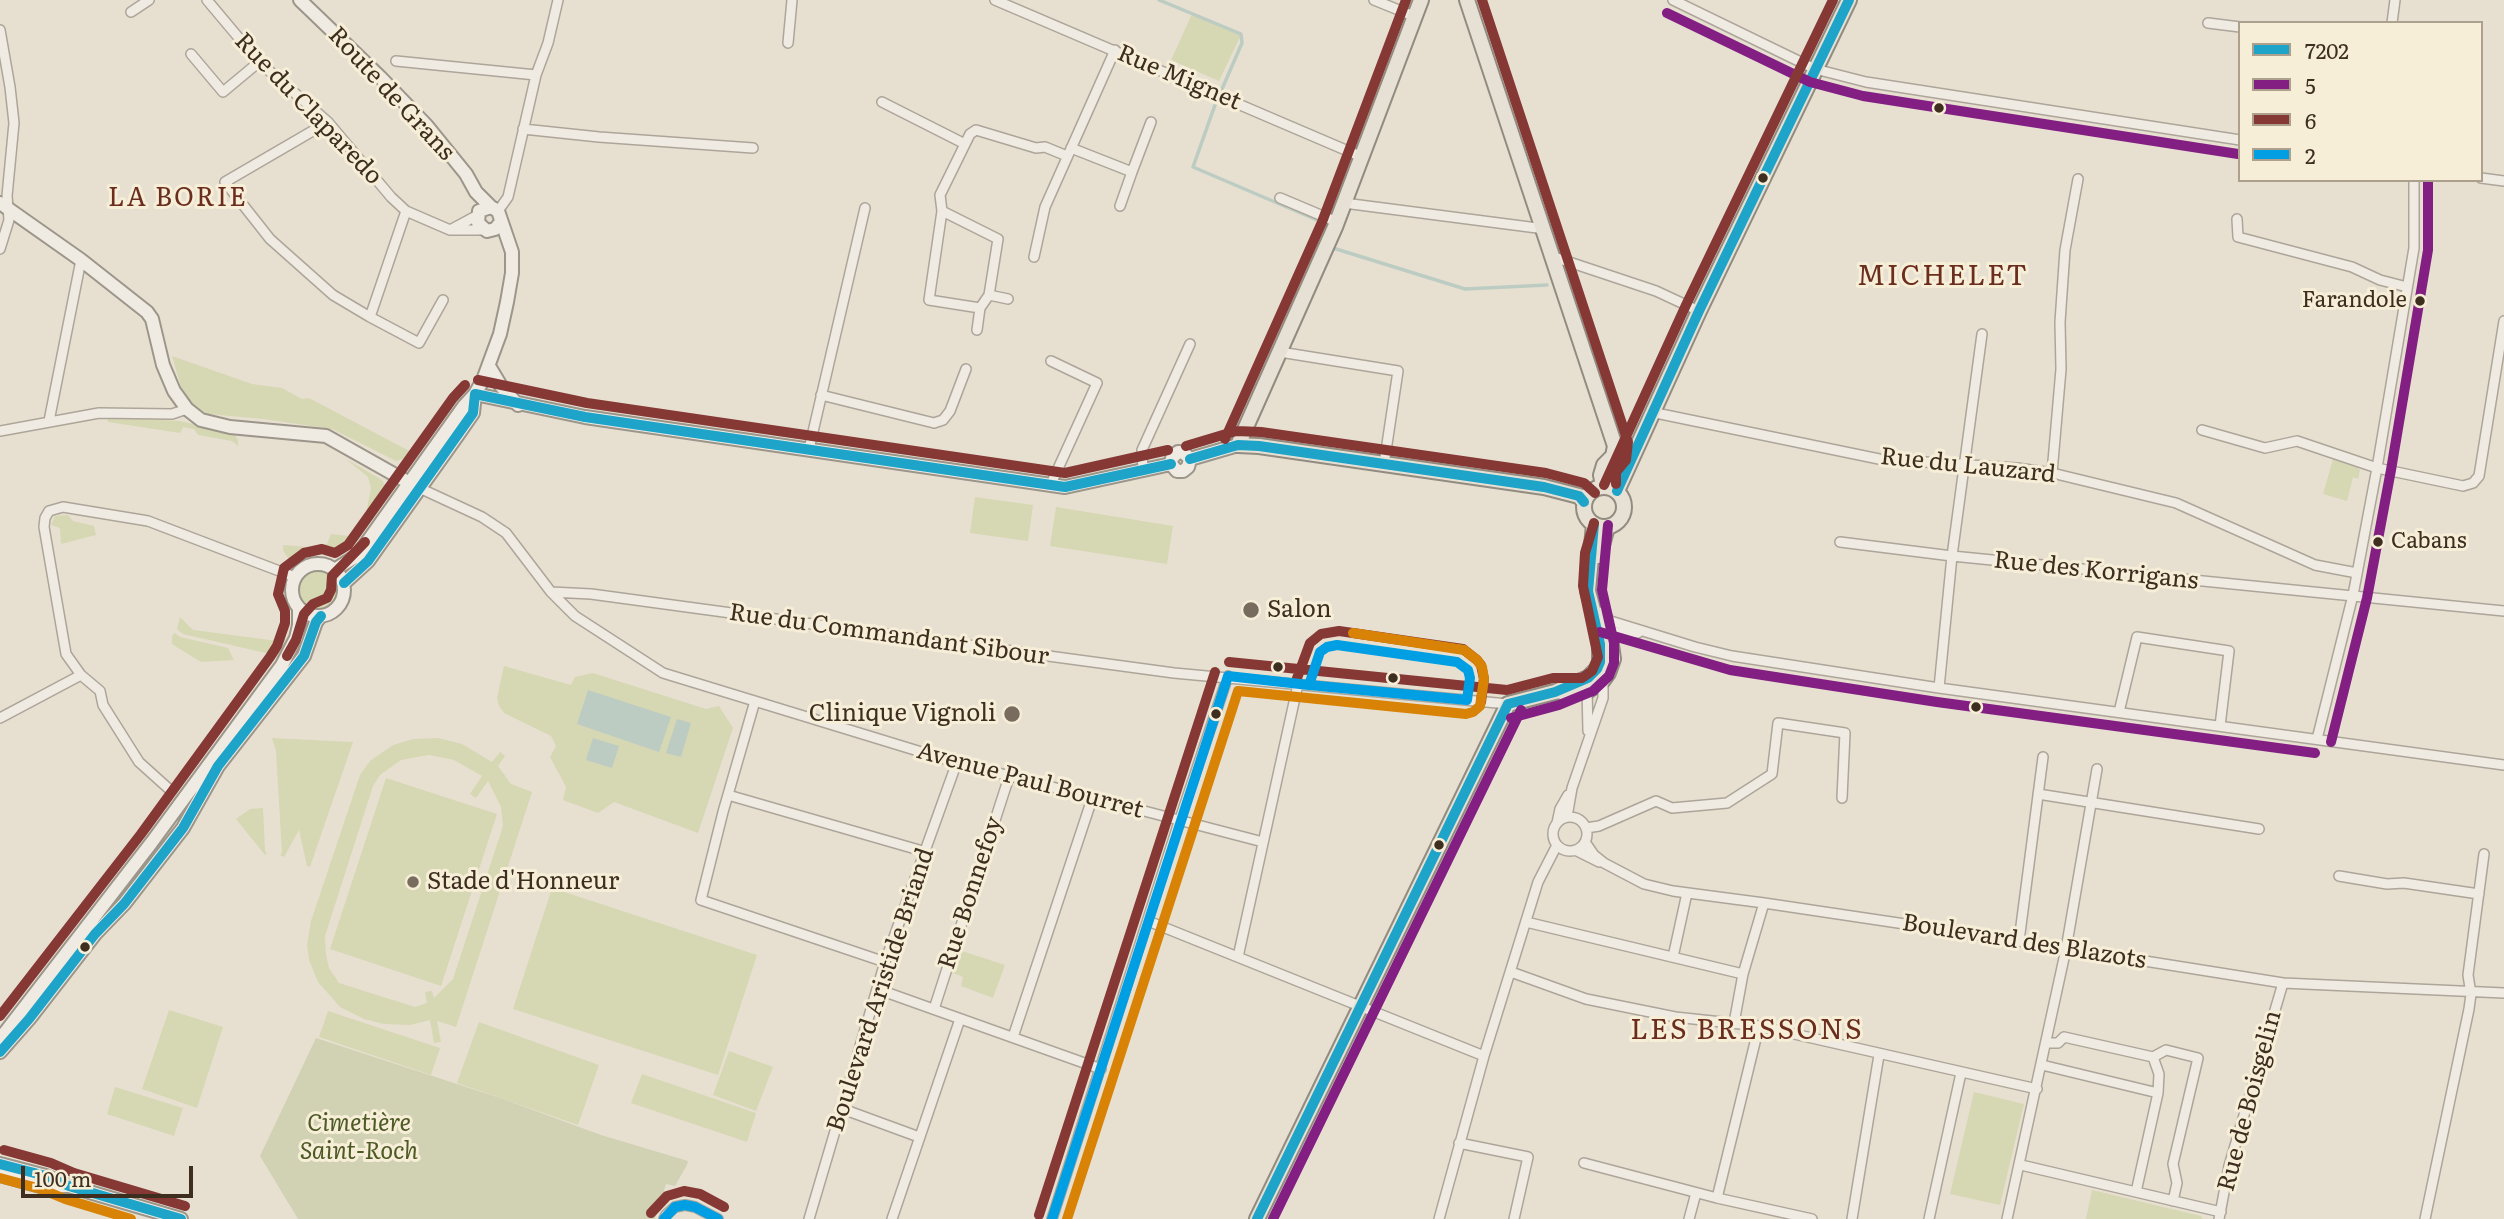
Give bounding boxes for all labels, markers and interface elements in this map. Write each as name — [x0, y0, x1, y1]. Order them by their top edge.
street label: Route de Grans — [322, 21, 460, 167]
legend — [2238, 21, 2483, 182]
street label: Rue du Claparedo — [228, 27, 388, 191]
text: 7202 — [2305, 34, 2349, 65]
street label: Rue Mignet — [1113, 39, 1245, 117]
text: 5 — [2305, 69, 2316, 100]
unlabelled marker — [1932, 101, 1946, 115]
text: 6 — [2305, 104, 2316, 135]
text: 2 — [2305, 139, 2316, 170]
unlabelled marker — [1756, 171, 1770, 185]
district label: LA BORIE — [109, 182, 247, 214]
district label: MICHELET — [1858, 260, 2028, 294]
place label: Farandole — [2302, 288, 2407, 314]
marker: Farandole — [2413, 294, 2427, 308]
street label: Rue du Lauzard — [1879, 442, 2057, 490]
place label: Cabans — [2391, 529, 2467, 555]
marker: Cabans — [2371, 535, 2385, 549]
street label: Rue des Korrigans — [1992, 546, 2200, 596]
place label: Salon — [1267, 596, 1332, 624]
street label: Rue du Commandant Sibour — [727, 598, 1051, 672]
marker: Salon — [1241, 600, 1261, 620]
unlabelled marker — [1271, 660, 1285, 674]
unlabelled marker — [1386, 671, 1400, 685]
place label: Clinique Vignoli — [809, 700, 996, 728]
unlabelled marker — [1969, 700, 1983, 714]
marker: Clinique Vignoli — [1002, 704, 1022, 724]
unlabelled marker — [1209, 707, 1223, 721]
street label: Avenue Paul Bourret — [914, 737, 1146, 825]
street label: Rue Bonnefoy — [933, 813, 1009, 973]
unlabelled marker — [1432, 838, 1446, 852]
street label: Boulevard Aristide Briand — [821, 844, 941, 1136]
place label: Stade d'Honneur — [427, 868, 619, 896]
marker: Stade d'Honneur — [405, 874, 421, 890]
street label: Boulevard des Blazots — [1900, 909, 2148, 975]
unlabelled marker — [78, 940, 92, 954]
street label: Rue de Boisgelin — [2212, 1007, 2288, 1195]
district label: LES BRESSONS — [1632, 1014, 1862, 1048]
park label: Cimetière Saint-Roch — [300, 1110, 418, 1166]
scale bar — [24, 1152, 196, 1196]
text: 100 m — [34, 1162, 91, 1193]

